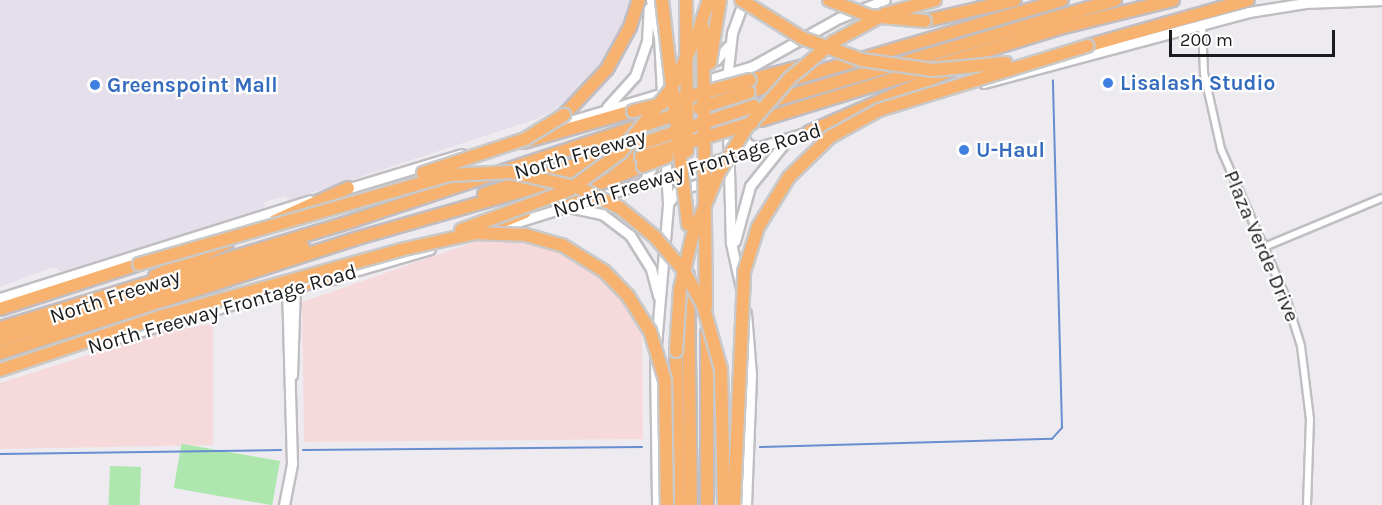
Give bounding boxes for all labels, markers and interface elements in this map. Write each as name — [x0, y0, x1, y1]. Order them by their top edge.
scale bar — [1172, 18, 1338, 56]
text: 200 m — [1180, 29, 1233, 51]
place label: Lisalash Studio — [1120, 70, 1275, 96]
place label: Greenspoint Mall — [107, 72, 278, 98]
marker: Lisalash Studio — [1101, 76, 1115, 90]
marker: Greenspoint Mall — [88, 78, 102, 92]
street label: North Freeway Frontage Road — [550, 117, 824, 223]
street label: North Freeway — [511, 123, 649, 185]
place label: U-Haul — [976, 137, 1045, 163]
marker: U-Haul — [957, 143, 971, 157]
street label: Plaza Verde Drive — [1219, 166, 1305, 326]
street label: North Freeway Frontage Road — [84, 258, 360, 360]
street label: North Freeway — [47, 263, 183, 329]

